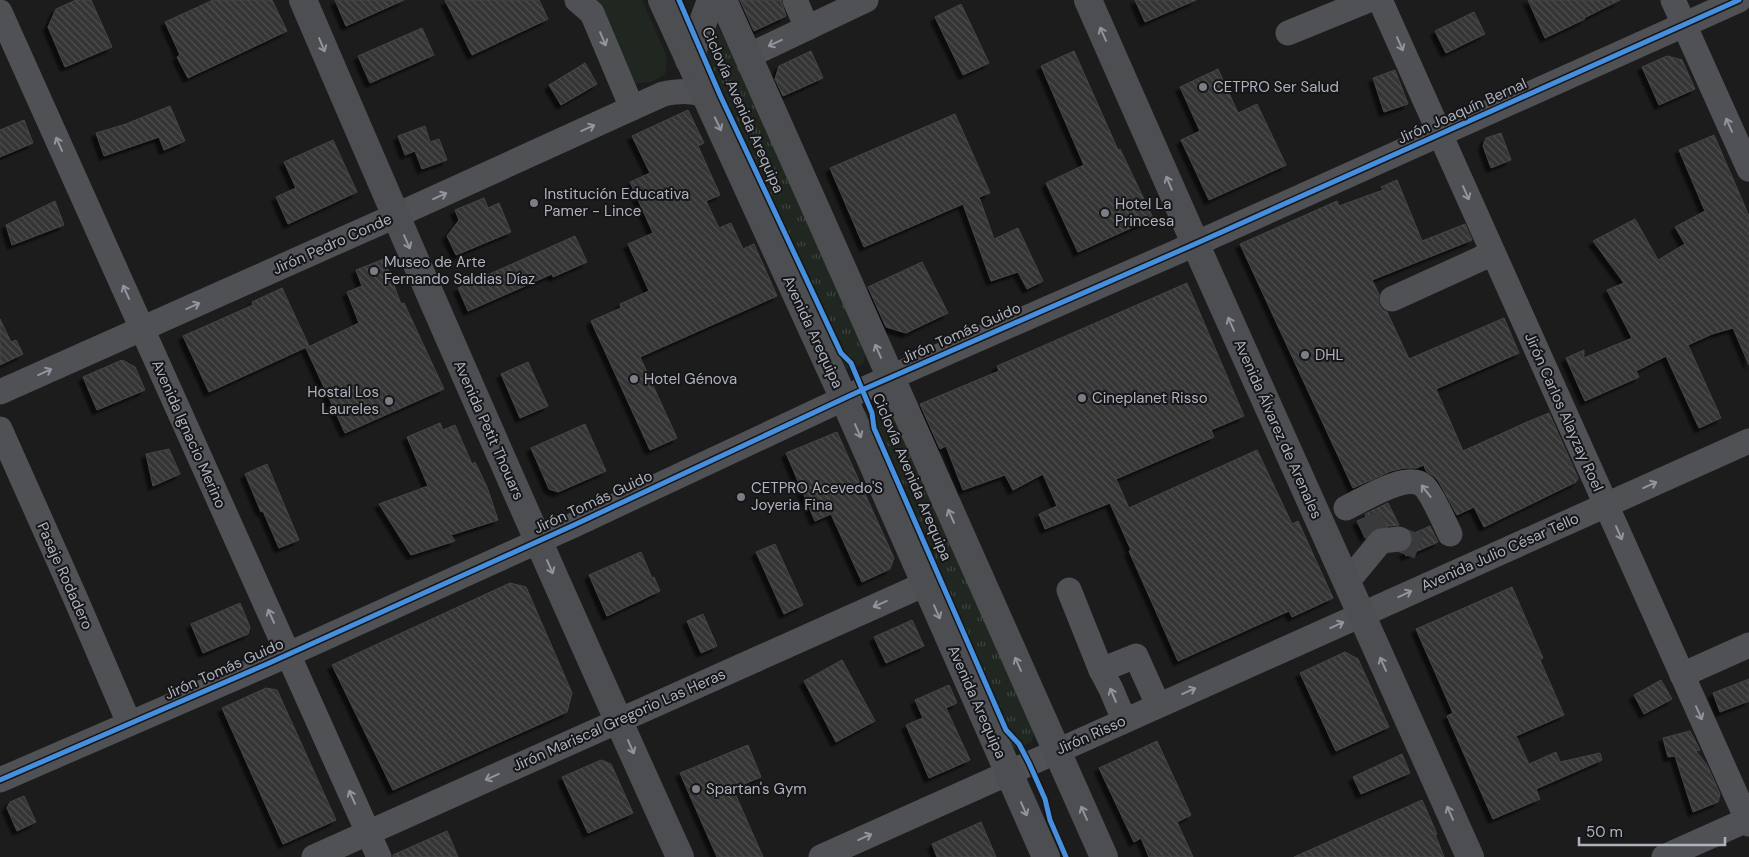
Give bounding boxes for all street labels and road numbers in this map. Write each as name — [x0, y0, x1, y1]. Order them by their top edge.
street label: Ciclovía Avenida Arequipa — [697, 24, 789, 196]
street label: Jirón Joaquín Bernal — [1394, 73, 1530, 149]
street label: Jirón Pedro Conde — [269, 209, 395, 279]
street label: Avenida Arequipa — [778, 273, 848, 391]
street label: Jirón Tomás Guido — [898, 298, 1024, 368]
street label: Jirón Carlos Alayzay Roel — [1520, 329, 1608, 495]
street label: Avenida Álvarez de Arenales — [1229, 336, 1327, 522]
street label: Avenida Ignacio Merino — [147, 357, 231, 511]
street label: Avenida Petit Thouars — [449, 357, 529, 503]
street label: Ciclovía Avenida Arequipa — [868, 390, 956, 564]
street label: Jirón Tomás Guido — [530, 466, 656, 538]
street label: Avenida Julio César Tello — [1418, 508, 1582, 596]
street label: Pasaje Rodadero — [32, 519, 98, 633]
street label: Jirón Tomás Guido — [161, 634, 287, 704]
street label: Avenida Arequipa — [943, 642, 1011, 762]
street label: Jirón Mariscal Gregorio Las Heras — [509, 664, 729, 776]
street label: Jirón Risso — [1053, 711, 1129, 759]

